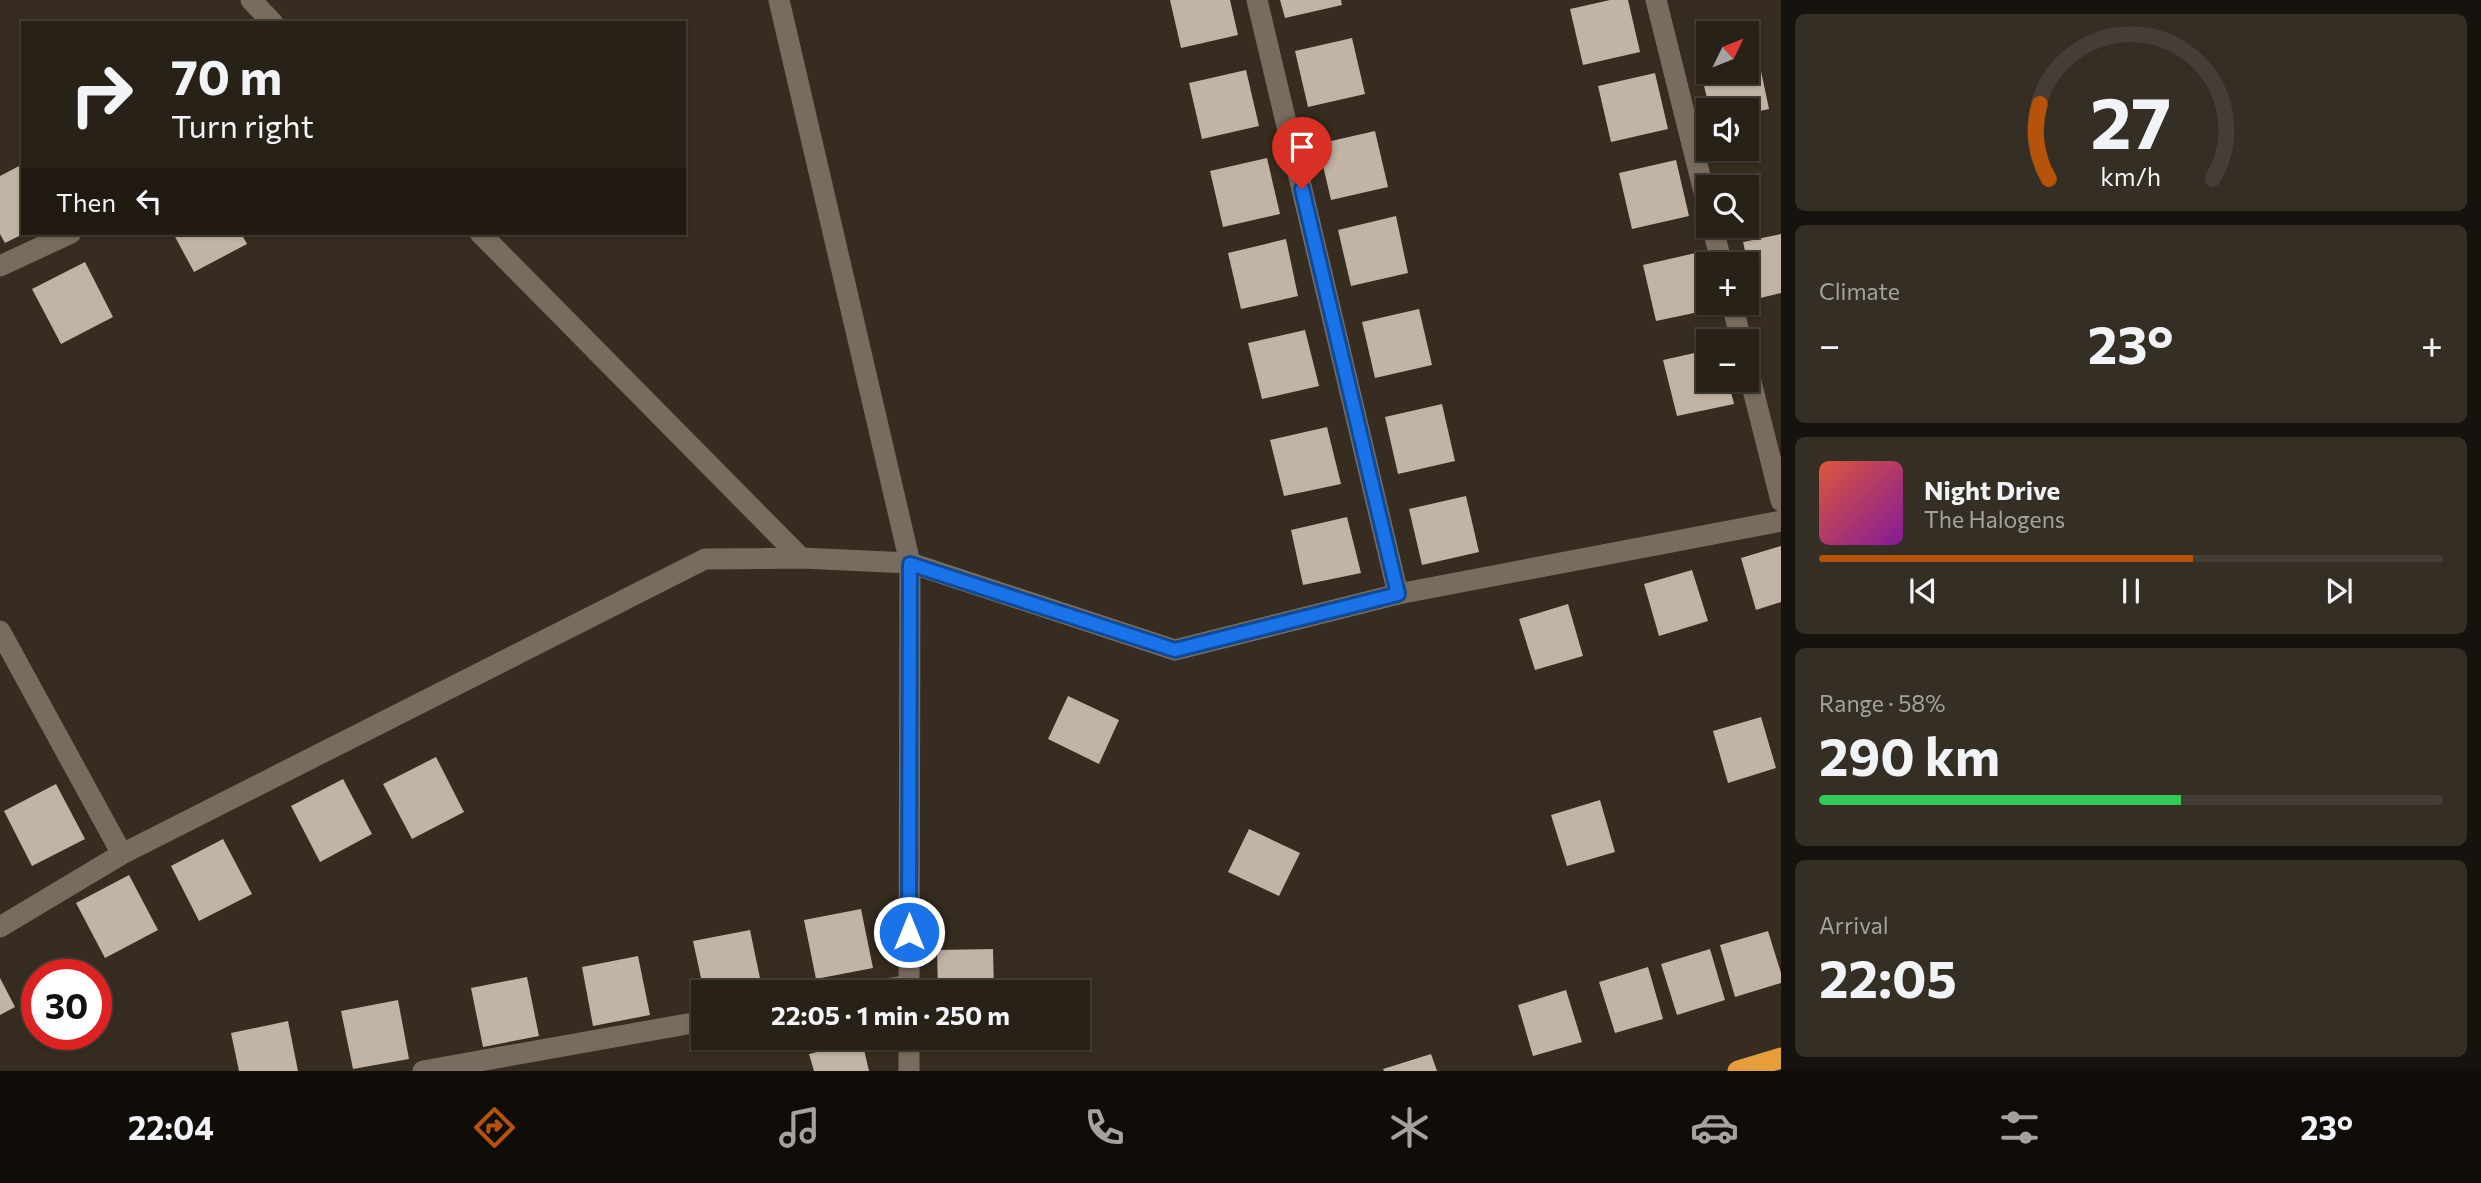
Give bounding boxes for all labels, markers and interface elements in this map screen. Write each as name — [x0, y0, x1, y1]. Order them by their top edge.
north arrow — [1696, 21, 1759, 84]
map controls — [1696, 21, 1759, 392]
text: 70 m — [171, 45, 282, 105]
icon: right — [56, 49, 147, 140]
text: 27 — [2091, 75, 2171, 164]
button: sound — [1696, 98, 1759, 161]
text: Turn right — [171, 105, 314, 145]
pin — [1272, 117, 1332, 189]
icon: arrive — [1283, 128, 1321, 166]
text: km/h — [2101, 161, 2161, 191]
button: search — [1696, 175, 1759, 238]
icon: left — [130, 182, 168, 220]
text: Then — [56, 186, 116, 217]
button: + — [1696, 252, 1759, 315]
text: Climate — [1819, 277, 1900, 305]
text: 23° — [2088, 311, 2174, 375]
text: − — [1819, 320, 1841, 367]
text: + — [2421, 320, 2443, 367]
button: − — [1696, 329, 1759, 392]
text: Night Drive — [1924, 474, 2060, 505]
text: The Halogens — [1924, 505, 2065, 533]
icon: previous — [1904, 572, 1942, 610]
icon: pause — [2112, 572, 2150, 610]
icon: next — [2320, 572, 2358, 610]
text: Range · 58% — [1819, 689, 1946, 717]
text: 290 km — [1819, 723, 2000, 787]
position arrow — [872, 895, 946, 969]
text: Arrival — [1819, 911, 1889, 939]
text: 22:05 — [1819, 945, 1957, 1009]
speed limit sign: 30 — [21, 959, 112, 1050]
text: 22:05 · 1 min · 250 m — [771, 999, 1010, 1030]
icon: directions — [470, 1103, 519, 1152]
icon: music — [775, 1103, 824, 1152]
icon: phone — [1080, 1103, 1129, 1152]
icon: climate — [1385, 1103, 1434, 1152]
icon: car — [1690, 1103, 1739, 1152]
icon: filters — [1995, 1103, 2044, 1152]
text: 22:04 — [128, 1107, 214, 1147]
text: 23° — [2300, 1107, 2353, 1147]

